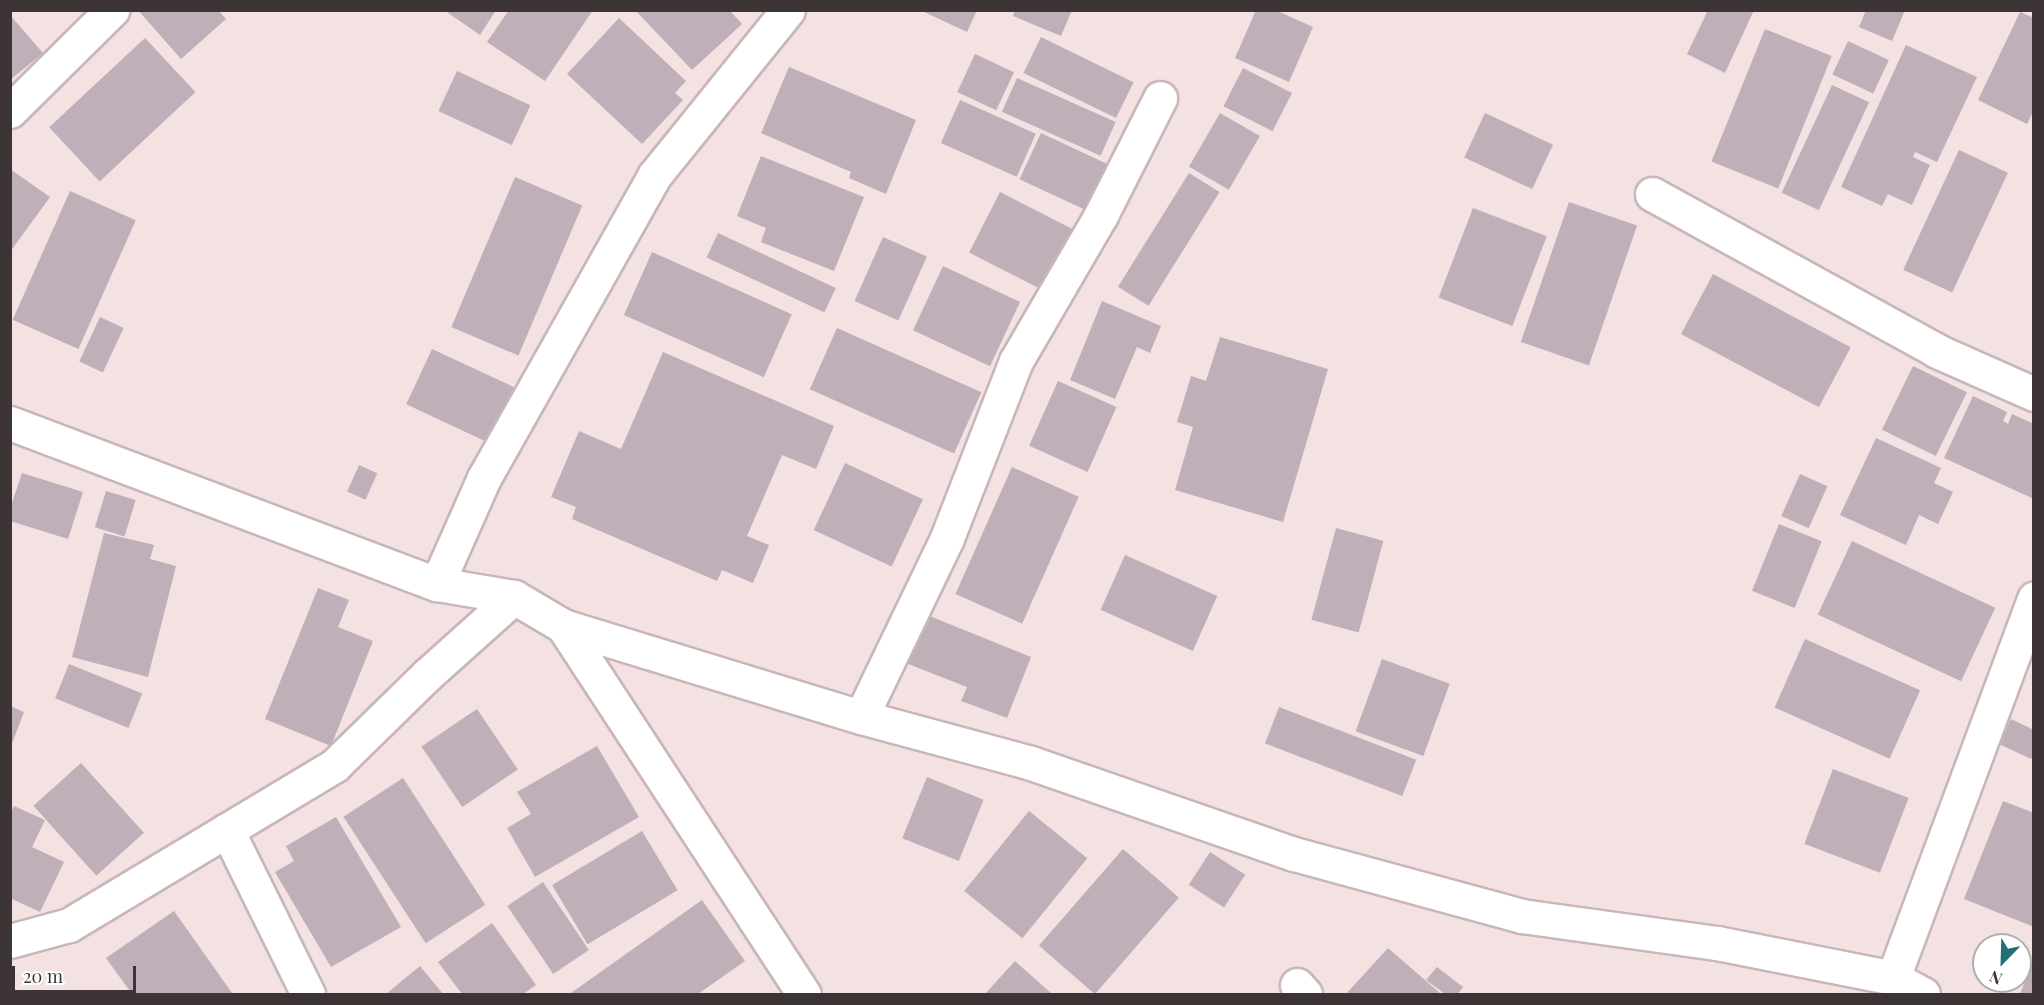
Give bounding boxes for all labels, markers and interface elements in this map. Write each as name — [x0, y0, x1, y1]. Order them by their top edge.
north arrow — [1972, 933, 2032, 993]
scale bar — [15, 954, 140, 992]
text: 20 m — [23, 964, 63, 988]
text: N — [1986, 966, 2005, 990]

